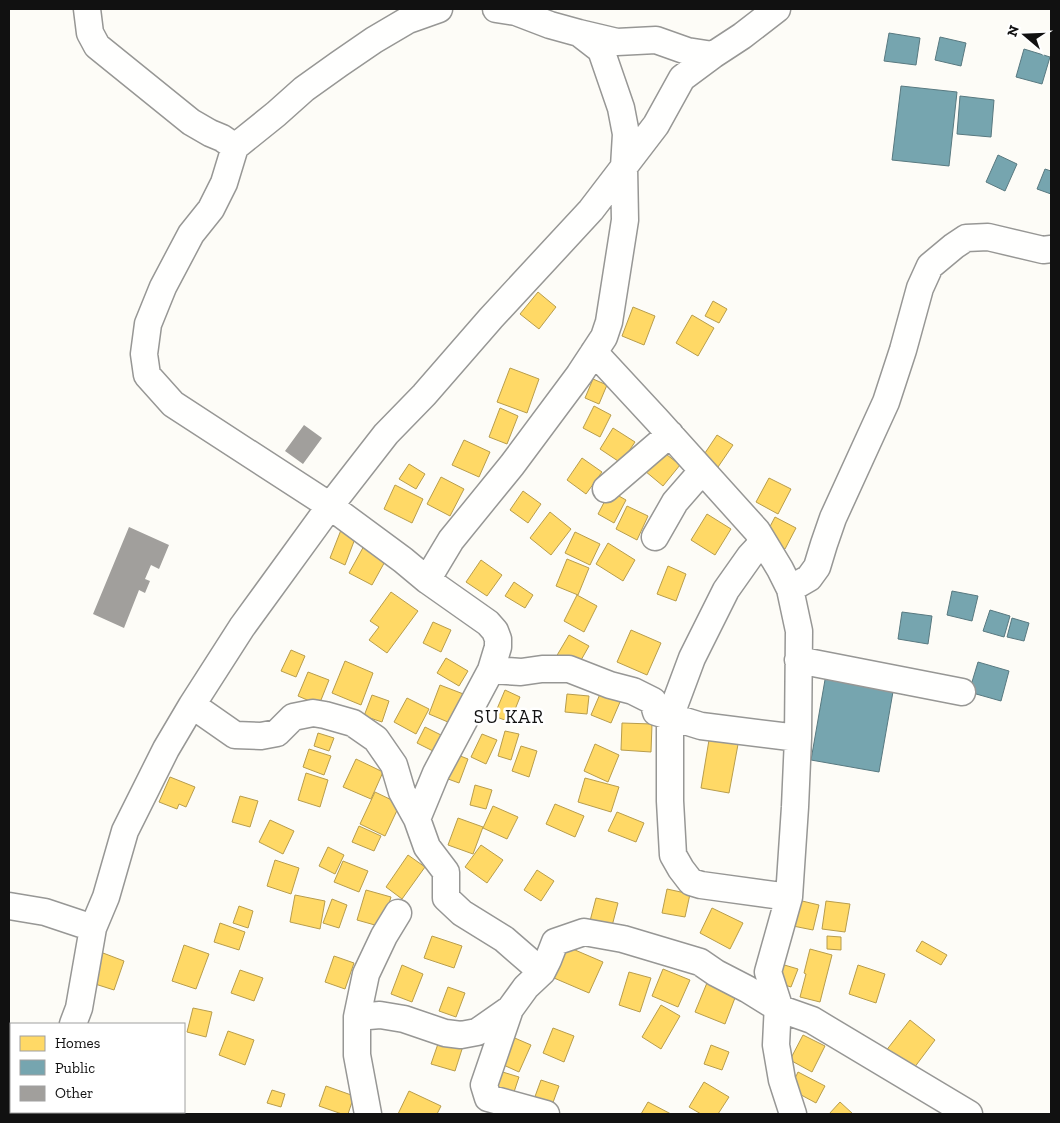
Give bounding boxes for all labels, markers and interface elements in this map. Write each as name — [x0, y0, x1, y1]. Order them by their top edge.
north arrow — [1000, 10, 1050, 60]
text: N — [1003, 23, 1023, 39]
district label: SU KAR — [474, 705, 544, 728]
legend — [10, 1023, 185, 1113]
text: Homes — [55, 1034, 100, 1052]
text: Public — [55, 1059, 95, 1077]
text: Other — [55, 1084, 93, 1102]

